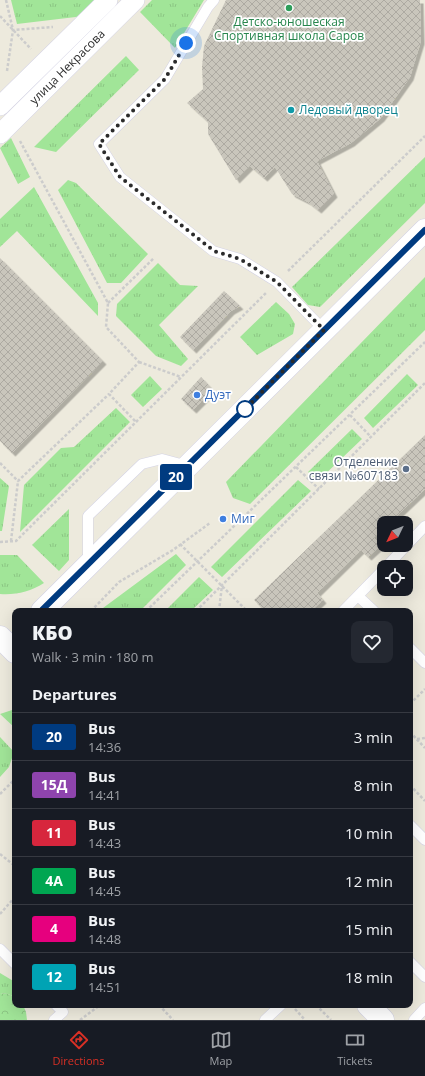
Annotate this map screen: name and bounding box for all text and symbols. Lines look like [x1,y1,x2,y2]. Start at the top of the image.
marker: Детско-юношеская Спортивная школа Саров [284,3,294,13]
place label: Детско-юношеская Спортивная школа Саров [214,13,364,44]
street label: улица Некрасова [26,25,109,108]
your location [176,33,196,53]
place label: Ледовый дворец [299,101,398,118]
marker: Ледовый дворец [286,105,296,115]
place label: Дуэт [205,386,231,403]
marker: Дуэт [192,390,202,400]
unlabelled marker [236,400,254,418]
place label: Отделение связи №607183 [309,453,398,484]
line badge: 20 [158,464,194,490]
marker: Отделение связи №607183 [401,464,411,474]
text: 20 [168,467,184,486]
place label: Миг [231,510,255,527]
marker: Миг [218,514,228,524]
north arrow [377,516,413,552]
map controls [377,516,413,596]
button: locate [377,560,413,596]
text: КБО [32,620,73,646]
button: heart [351,621,393,663]
text: Walk · 3 min · 180 m [32,648,154,666]
text: Departures [32,684,117,704]
text: Bus [88,718,115,738]
text: 20 [46,727,62,746]
text: 3 min [354,727,393,747]
text: 14:36 [88,738,121,756]
text: Bus [88,766,115,786]
text: 15Д [41,775,67,794]
text: 8 min [354,775,393,795]
text: 14:41 [88,786,121,804]
text: Bus [88,814,115,834]
text: 11 [46,823,62,842]
text: 10 min [345,823,393,843]
text: 14:43 [88,834,121,852]
text: Bus [88,862,115,882]
text: 4А [45,871,63,890]
text: 12 min [345,871,393,891]
text: 14:45 [88,882,121,900]
text: Bus [88,910,115,930]
text: 4 [50,919,58,938]
text: 15 min [345,919,393,939]
text: 14:48 [88,930,121,948]
text: Bus [88,958,115,978]
text: 12 [46,967,62,986]
text: 18 min [345,967,393,987]
text: 14:51 [88,978,121,996]
tab: Directions [53,1029,105,1068]
tab: Map [210,1029,232,1068]
tab: Tickets [337,1029,373,1068]

